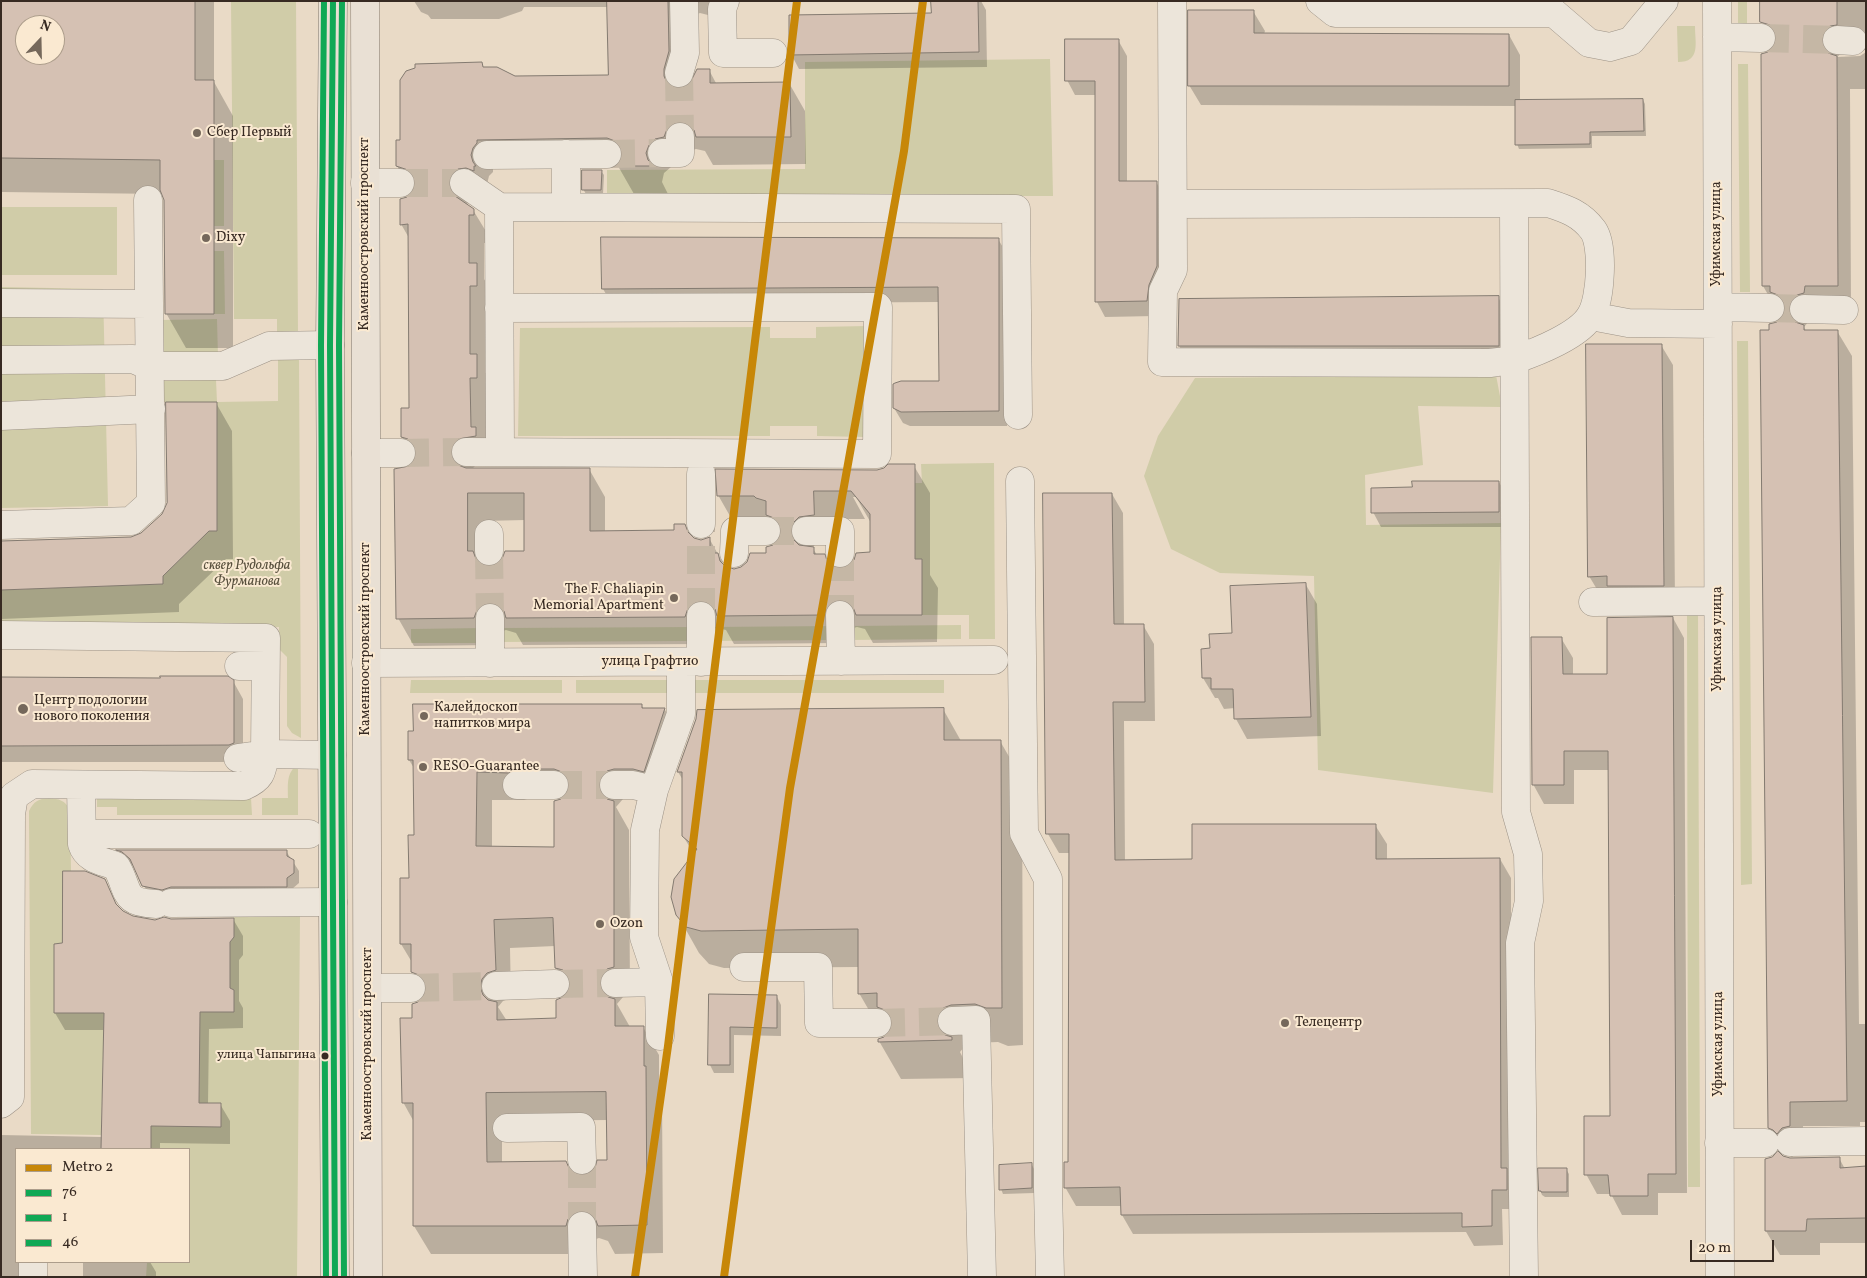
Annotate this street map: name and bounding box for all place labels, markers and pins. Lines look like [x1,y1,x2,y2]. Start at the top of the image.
place label: Сбер Первый [207,125,292,141]
marker: Сбер Первый [191,127,203,139]
place label: Dixy [216,230,245,246]
marker: Dixy [200,232,212,244]
place label: The F. Chaliapin Memorial Apartment [533,582,664,614]
marker: The F. Chaliapin Memorial Apartment [668,592,680,604]
place label: Центр подологии нового поколения [34,693,150,726]
place label: Калейдоскоп напитков мира [434,700,531,732]
marker: Центр подологии нового поколения [16,702,30,716]
marker: Калейдоскоп напитков мира [418,710,430,722]
place label: RESO-Guarantee [433,759,539,775]
marker: RESO-Guarantee [417,761,429,773]
place label: Ozon [610,916,643,932]
marker: Ozon [594,918,606,930]
place label: Телецентр [1295,1015,1362,1031]
marker: Телецентр [1279,1017,1291,1029]
place label: улица Чапыгина [217,1048,316,1064]
marker: улица Чапыгина [320,1051,330,1061]

